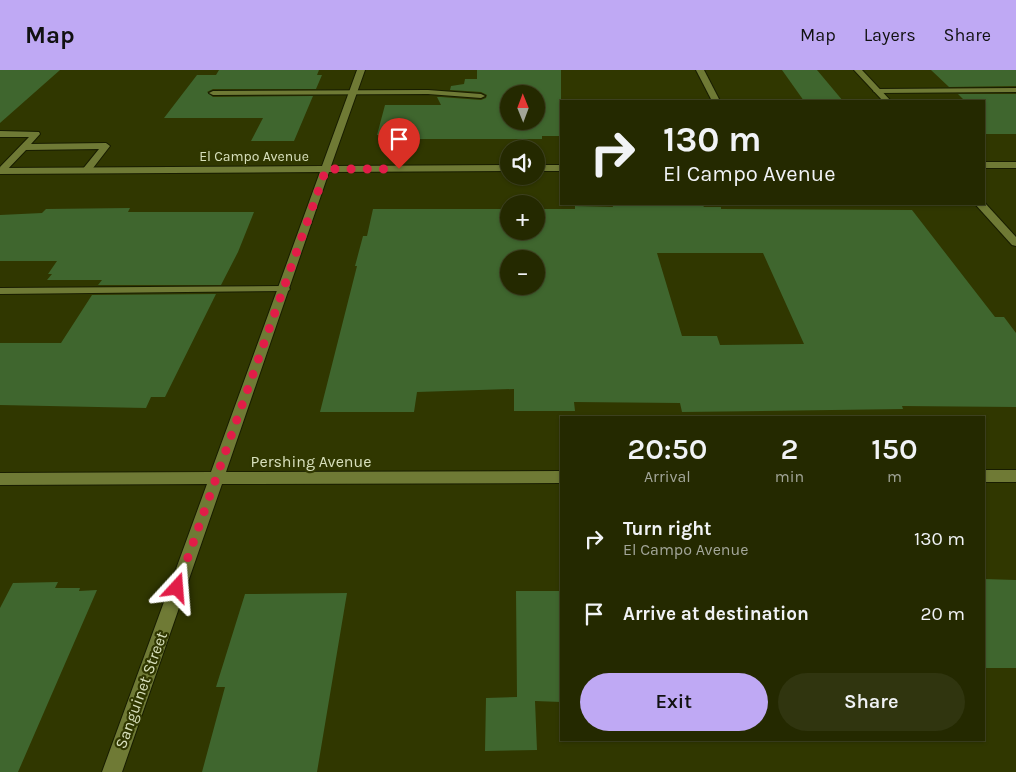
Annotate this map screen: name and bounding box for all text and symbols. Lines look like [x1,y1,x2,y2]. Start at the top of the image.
text: Map [25,21,75,49]
text: Map [800,24,836,46]
text: Layers [864,24,916,46]
text: Share [944,24,991,46]
north arrow [500,85,545,130]
map controls [500,85,545,295]
pin [378,118,420,169]
text: 130 m [663,119,761,160]
icon: right [580,120,645,185]
icon: arrive [385,125,413,153]
button: sound [500,140,545,185]
street label: El Campo Avenue [199,148,309,165]
text: El Campo Avenue [663,161,835,187]
button: + [500,195,545,240]
button: − [500,250,545,295]
text: 20:50 [627,431,708,467]
text: 2 [780,431,798,467]
text: 150 [871,431,918,467]
street label: Pershing Avenue [251,452,371,471]
text: Arrival [644,467,691,486]
text: min [775,467,804,486]
text: m [887,467,902,486]
text: Turn right [623,518,712,540]
icon: right [580,525,608,553]
text: 130 m [914,528,965,550]
text: El Campo Avenue [623,540,748,559]
position arrow [150,561,202,613]
icon: arrive [580,600,608,628]
text: Arrive at destination [623,603,809,625]
text: 20 m [920,603,965,625]
street label: Sanguinet Street [111,629,171,751]
button: Exit [580,673,768,731]
button: Share [778,673,965,731]

